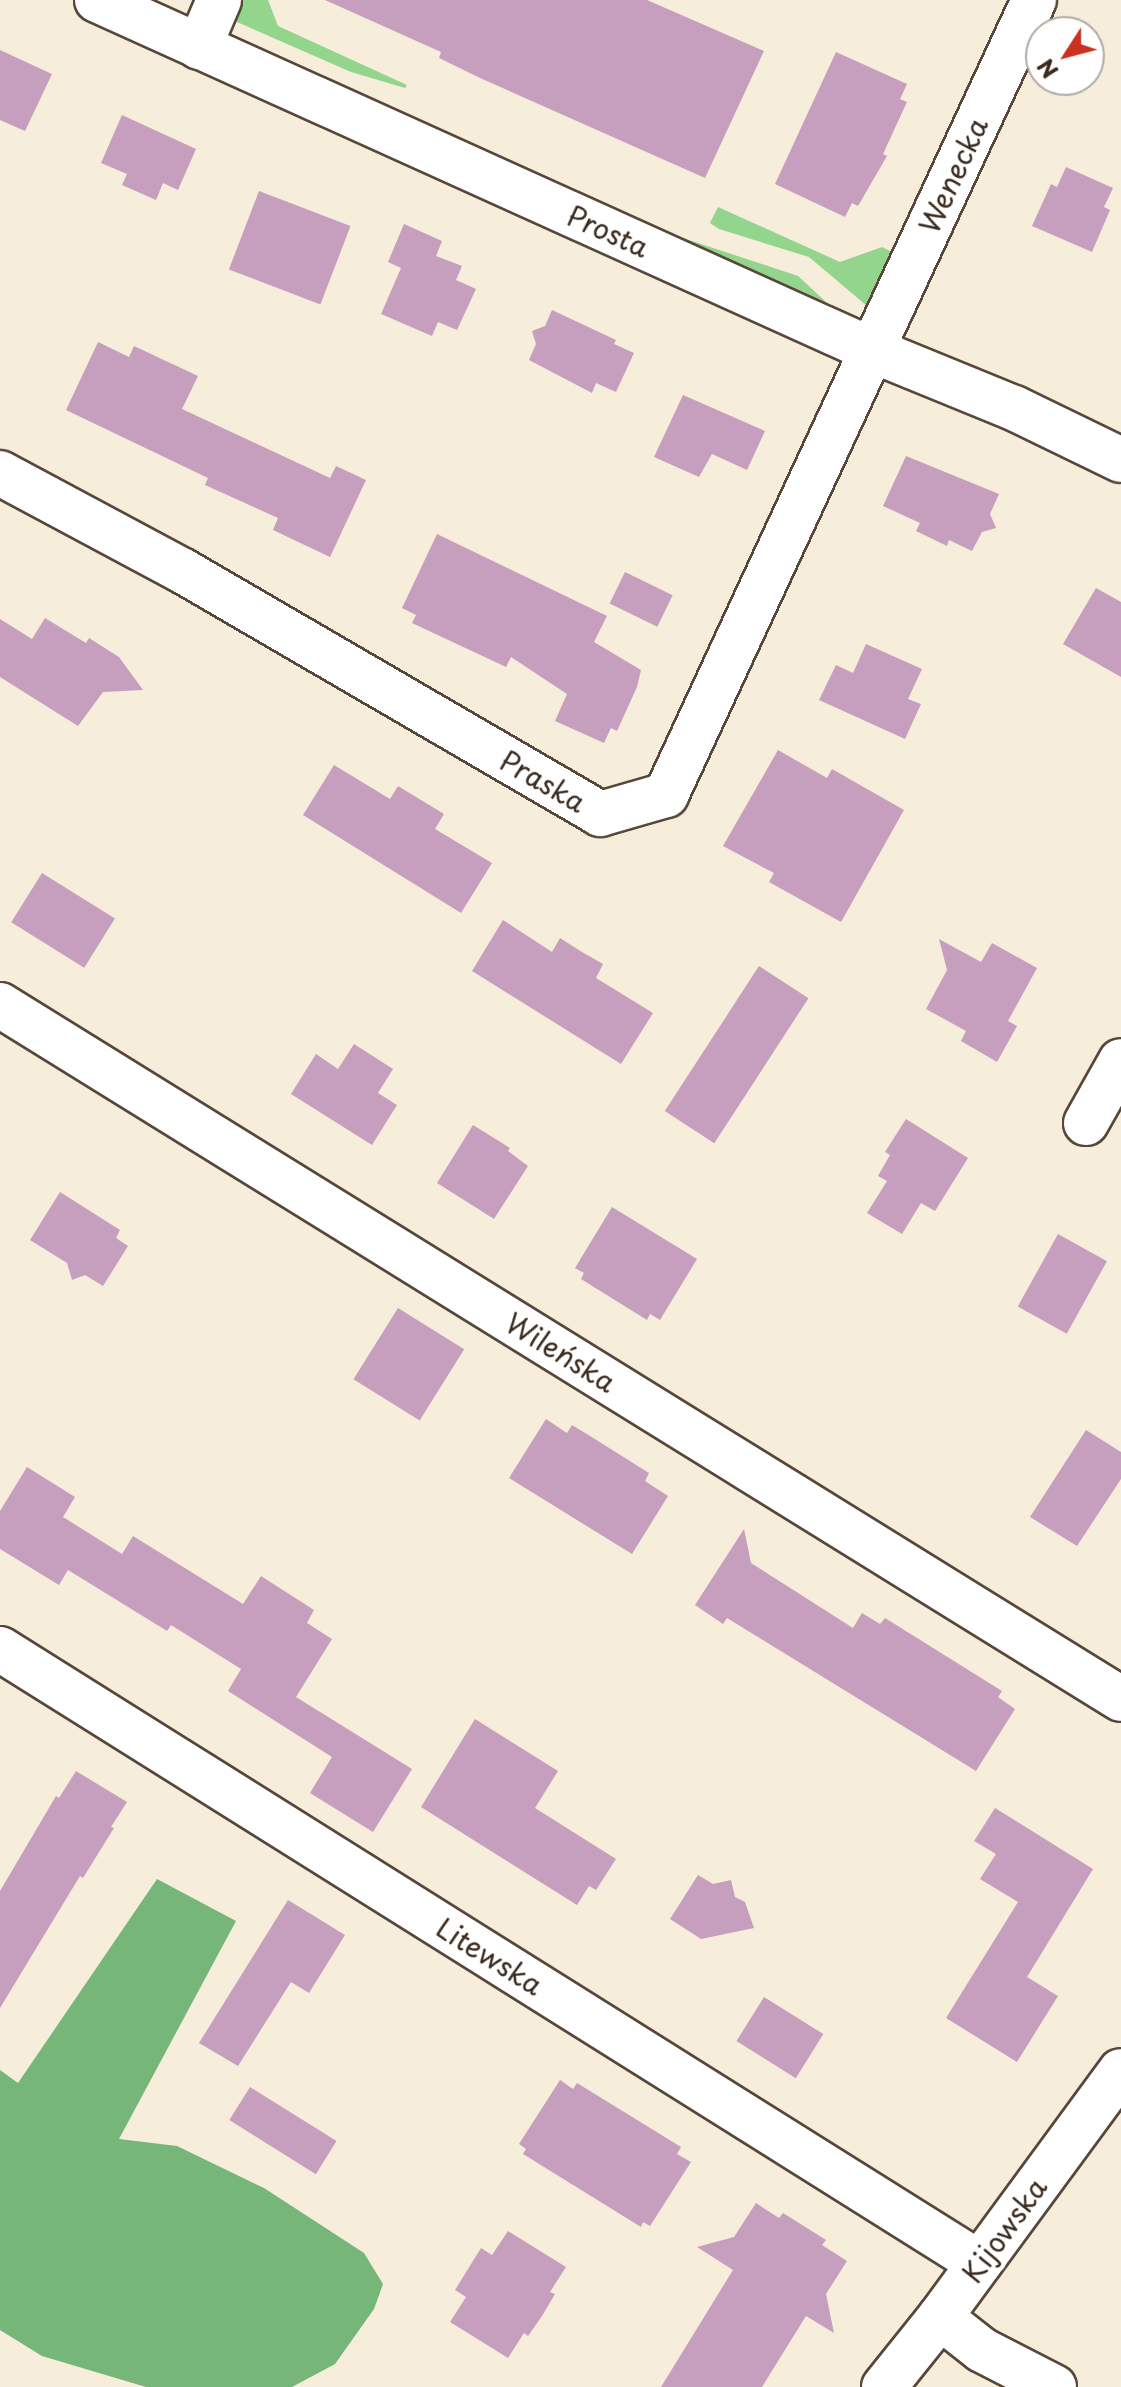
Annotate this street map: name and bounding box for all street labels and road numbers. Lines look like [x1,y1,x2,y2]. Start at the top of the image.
street label: Wenecka [912,112,994,238]
street label: Prosta [562,198,654,264]
street label: Praska [494,743,592,819]
street label: Wileńska [500,1305,622,1399]
street label: Litewska [431,1910,549,2002]
street label: Kijowska [955,2171,1053,2289]

